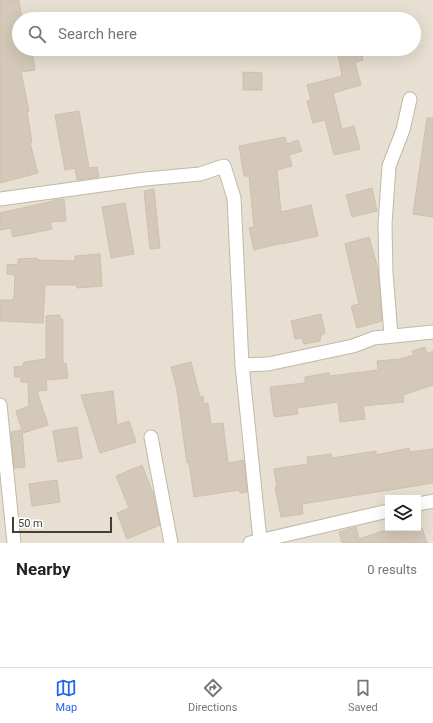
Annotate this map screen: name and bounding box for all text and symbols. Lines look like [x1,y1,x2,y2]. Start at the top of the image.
search box [12,12,421,56]
icon: search [26,23,48,45]
text: Search here [58,25,137,43]
map controls [385,495,421,531]
button: layers [385,495,421,531]
scale bar [12,515,112,534]
text: 50 m [18,517,43,530]
text: Nearby [16,559,71,579]
text: 0 results [367,562,417,577]
tab: Map [55,677,77,714]
tab: Directions [188,677,237,714]
tab: Saved [348,677,378,714]

